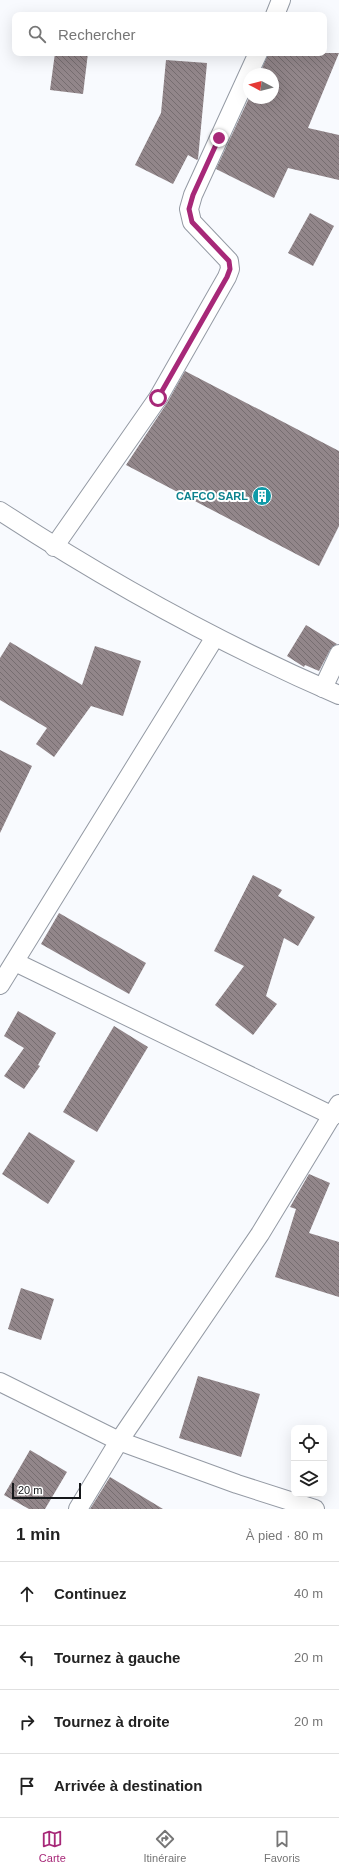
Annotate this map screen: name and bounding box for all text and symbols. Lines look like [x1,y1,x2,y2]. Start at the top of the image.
search box [12,12,327,56]
icon: search [26,23,48,45]
text: Rechercher [58,26,136,43]
north arrow [243,68,279,104]
route end [210,129,228,147]
route start [149,389,167,407]
building icon: CAFCO SARL [251,485,273,507]
place label: CAFCO SARL [176,490,248,502]
map controls [291,1425,327,1497]
button: locate [291,1425,327,1461]
button: layers [291,1461,327,1497]
scale bar [12,1481,81,1500]
text: 20 m [18,1484,42,1496]
text: 1 min [16,1525,60,1544]
text: À pied · 80 m [246,1528,323,1543]
icon: ahead [16,1583,38,1605]
text: Continuez [54,1585,127,1602]
text: 40 m [294,1586,323,1601]
icon: left [16,1647,38,1669]
text: Tournez à gauche [54,1649,180,1666]
text: 20 m [294,1650,323,1665]
icon: right [16,1711,38,1733]
text: Tournez à droite [54,1713,170,1730]
text: 20 m [294,1714,323,1729]
icon: arrive [16,1775,38,1797]
text: Arrivée à destination [54,1777,202,1794]
tab: Carte [39,1828,66,1864]
tab: Itinéraire [144,1828,186,1864]
tab: Favoris [264,1828,300,1864]

